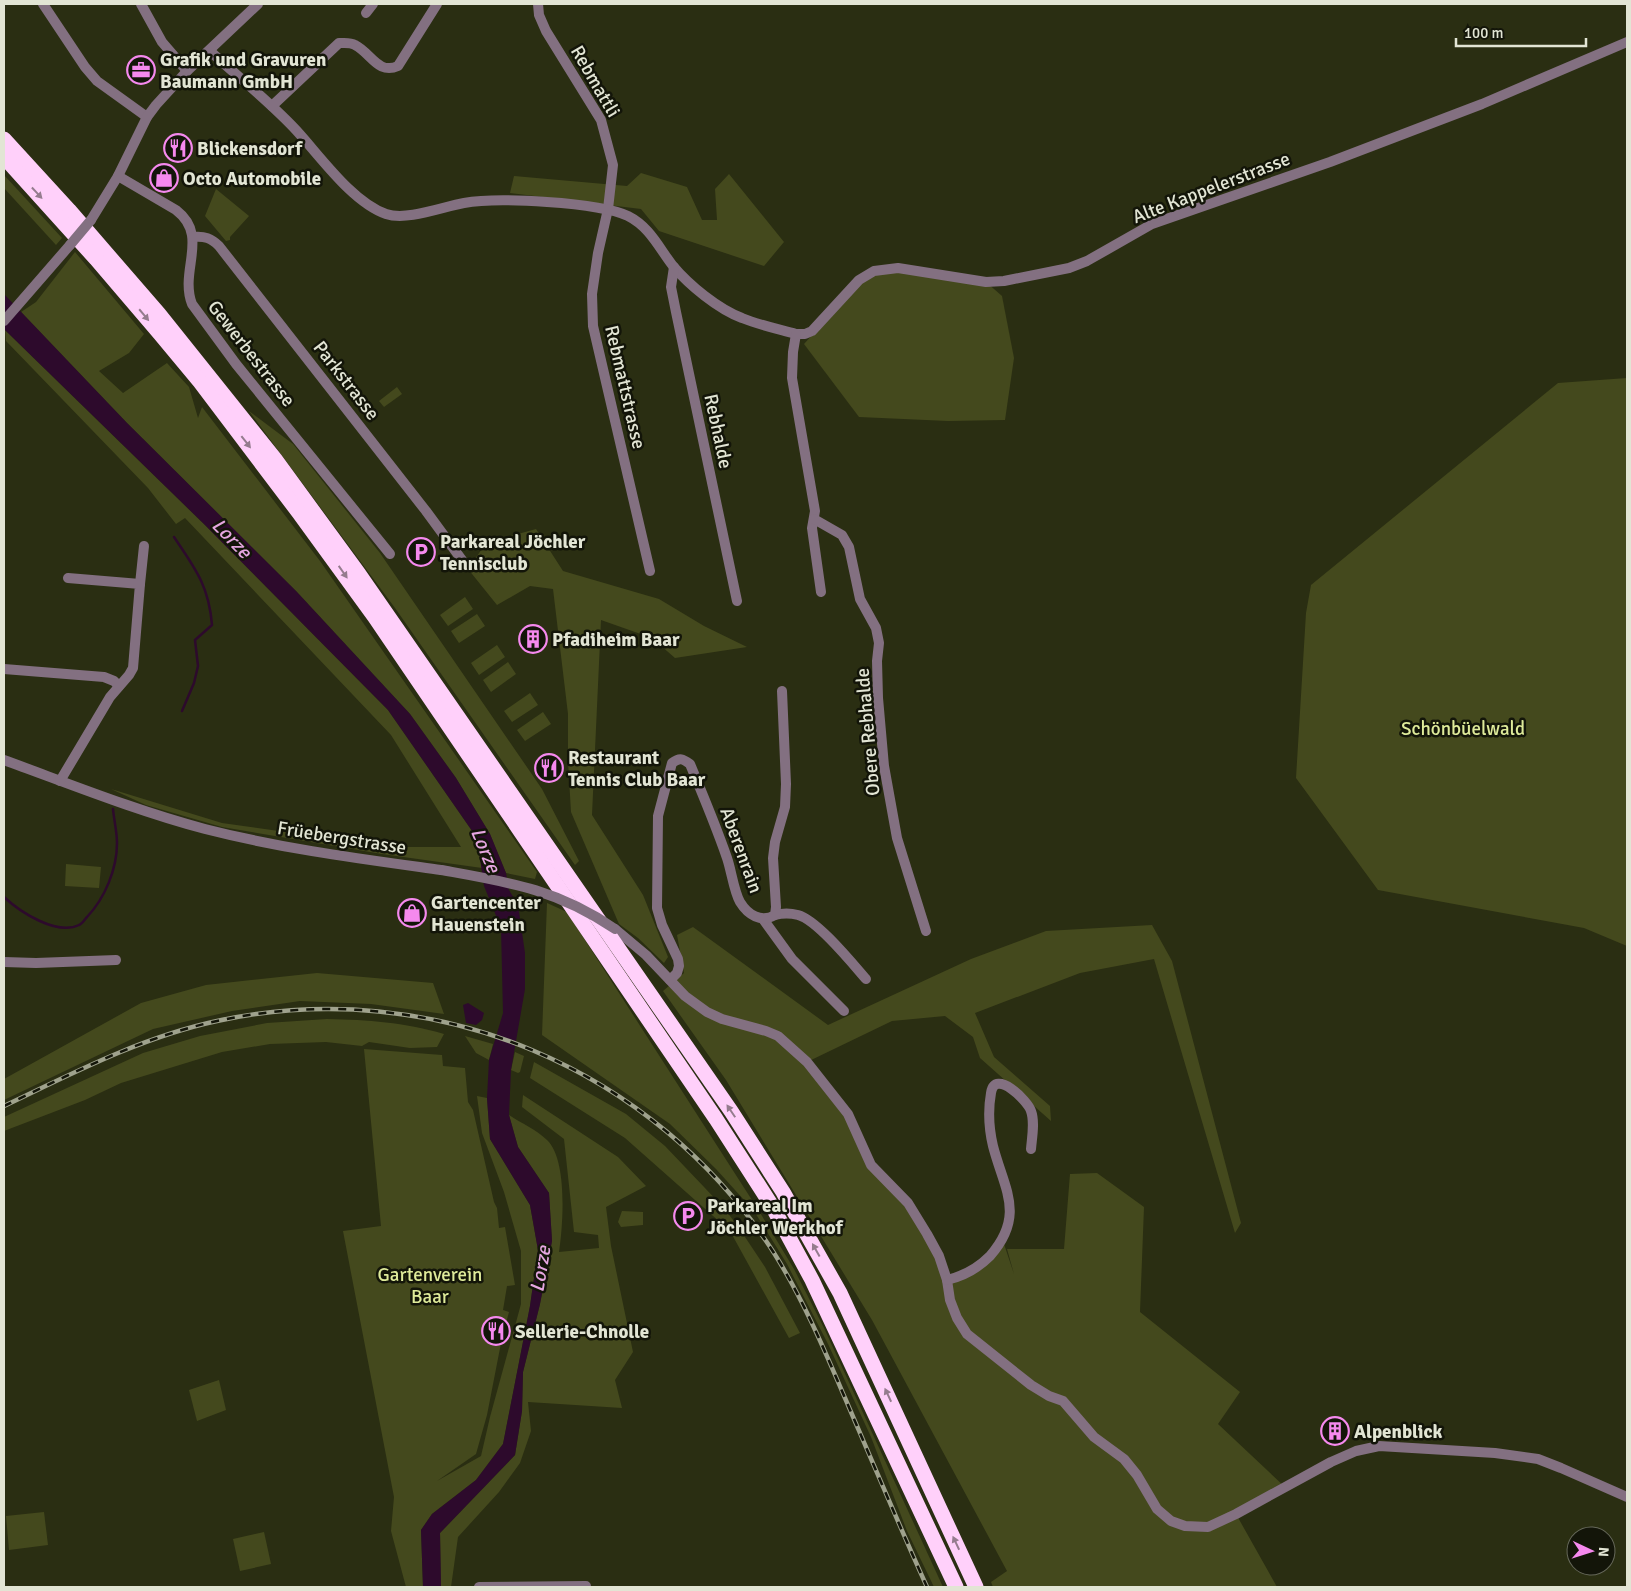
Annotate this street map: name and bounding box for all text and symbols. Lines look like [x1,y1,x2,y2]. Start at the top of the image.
scale bar [1456,15,1586,47]
text: 100 m [1464,24,1504,42]
street label: Rebmattli [565,41,625,122]
place label: Grafik und Gravuren Baumann GmbH [160,48,326,94]
office icon: Grafik und Gravuren Baumann GmbH [126,55,156,85]
restaurant icon: Blickensdorf [163,133,193,163]
place label: Blickensdorf [197,137,303,161]
street label: Alte Kappelerstrasse [1129,147,1294,229]
shop icon: Octo Automobile [149,163,179,193]
place label: Octo Automobile [183,167,321,191]
one-way arrow [31,187,43,199]
street label: Gewerbestrasse [202,296,300,412]
one-way arrow [138,309,150,321]
street label: Rebmattstrasse [599,323,651,451]
street label: Parkstrasse [308,336,385,425]
street label: Rebhalde [698,392,738,471]
one-way arrow [240,435,251,448]
water label: Lorze [206,513,257,564]
place label: Parkareal Jöchler Tennisclub [440,530,586,576]
parking icon: Parkareal Jöchler Tennisclub [406,537,436,567]
one-way arrow [338,566,348,579]
building icon: Pfadiheim Baar [518,624,548,654]
place label: Pfadiheim Baar [552,628,680,652]
street label: Obere Rebhalde [850,667,886,797]
park label: Schönbüelwald [1401,717,1525,741]
place label: Restaurant Tennis Club Baar [568,746,706,792]
restaurant icon: Restaurant Tennis Club Baar [534,753,564,783]
street label: Aberenrain [714,804,768,897]
street label: Früebergstrasse [276,816,408,860]
water label: Lorze [465,824,507,877]
place label: Gartencenter Hauenstein [431,891,541,937]
shop icon: Gartencenter Hauenstein [397,898,427,928]
one-way arrow [726,1105,736,1118]
place label: Parkareal Im Jöchler Werkhof [707,1194,844,1240]
parking icon: Parkareal Im Jöchler Werkhof [673,1201,703,1231]
water label: Lorze [525,1243,557,1294]
one-way arrow [812,1243,821,1256]
park label: Gartenverein Baar [378,1263,482,1309]
restaurant icon: Sellerie-Chnolle [481,1316,511,1346]
place label: Sellerie-Chnolle [515,1320,649,1344]
one-way arrow [884,1388,892,1402]
building icon: Alpenblick [1320,1416,1350,1446]
place label: Alpenblick [1354,1420,1442,1444]
north arrow [1566,1526,1616,1576]
one-way arrow [952,1536,960,1550]
text: N [1595,1546,1612,1557]

